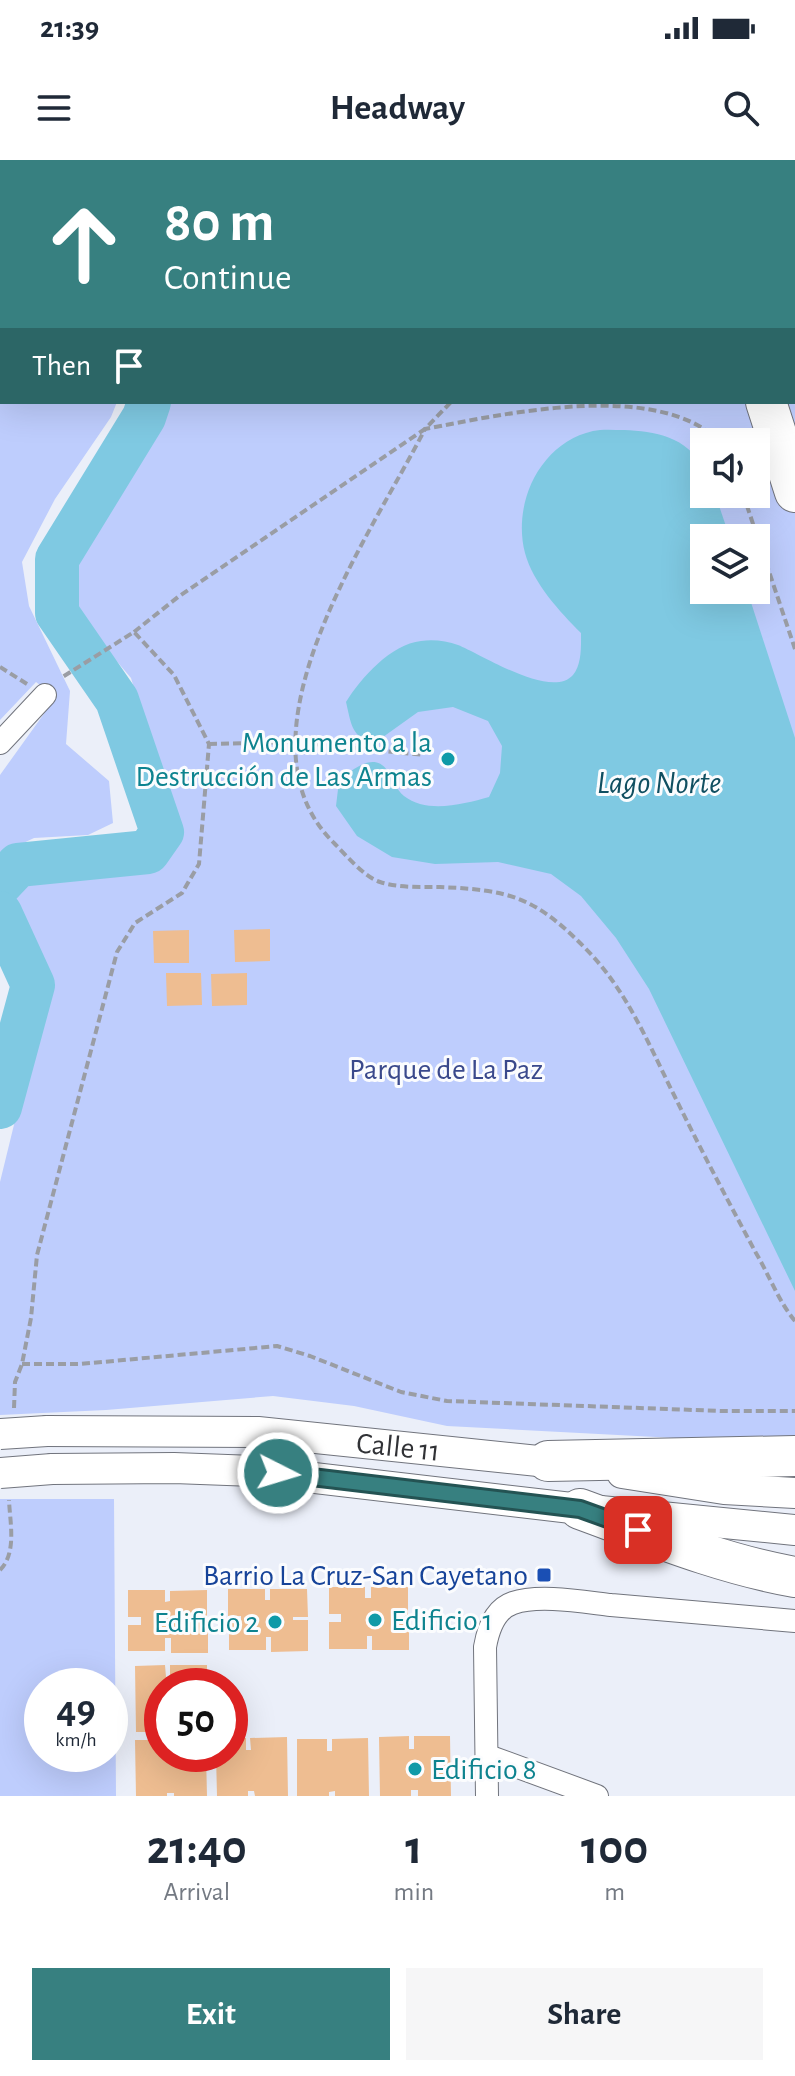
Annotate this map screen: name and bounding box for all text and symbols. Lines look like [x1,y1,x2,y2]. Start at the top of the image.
text: 21:39 [40,13,99,43]
icon: menu [32,86,76,130]
icon: search [719,86,763,130]
text: Headway [330,90,465,126]
icon: ahead [32,192,136,296]
text: 80 m [164,195,274,251]
text: Continue [164,260,292,296]
icon: arrive [107,344,151,388]
text: Then [32,351,91,381]
map controls [690,428,770,604]
button: sound [690,428,770,508]
button: layers [690,524,770,604]
place label: Monumento a la Destrucción de Las Armas [136,728,432,792]
marker: Monumento a la Destrucción de Las Armas [439,750,457,768]
water label: Lago Norte [597,767,721,799]
park label: Parque de La Paz [349,1055,543,1085]
street label: Calle 11 [355,1428,441,1467]
position arrow [236,1431,320,1515]
pin [604,1496,672,1564]
icon: arrive [616,1508,660,1552]
place label: Barrio La Cruz-San Cayetano [203,1561,528,1591]
marker: Barrio La Cruz-San Cayetano [535,1566,553,1584]
place label: Edificio 1 [391,1606,493,1636]
place label: Edificio 2 [154,1608,259,1638]
marker: Edificio 1 [366,1611,384,1629]
marker: Edificio 2 [266,1613,284,1631]
speed limit sign: 50 [144,1668,248,1772]
text: 49 [56,1690,96,1730]
text: km/h [55,1730,97,1750]
place label: Edificio 8 [431,1755,537,1785]
marker: Edificio 8 [406,1760,424,1778]
text: 21:40 [147,1825,247,1873]
text: 1 [405,1825,423,1873]
text: 100 [581,1825,648,1873]
text: Arrival [163,1879,230,1905]
text: min [394,1879,434,1905]
text: m [604,1879,625,1905]
button: Exit [32,1968,390,2060]
button: Share [406,1968,763,2060]

